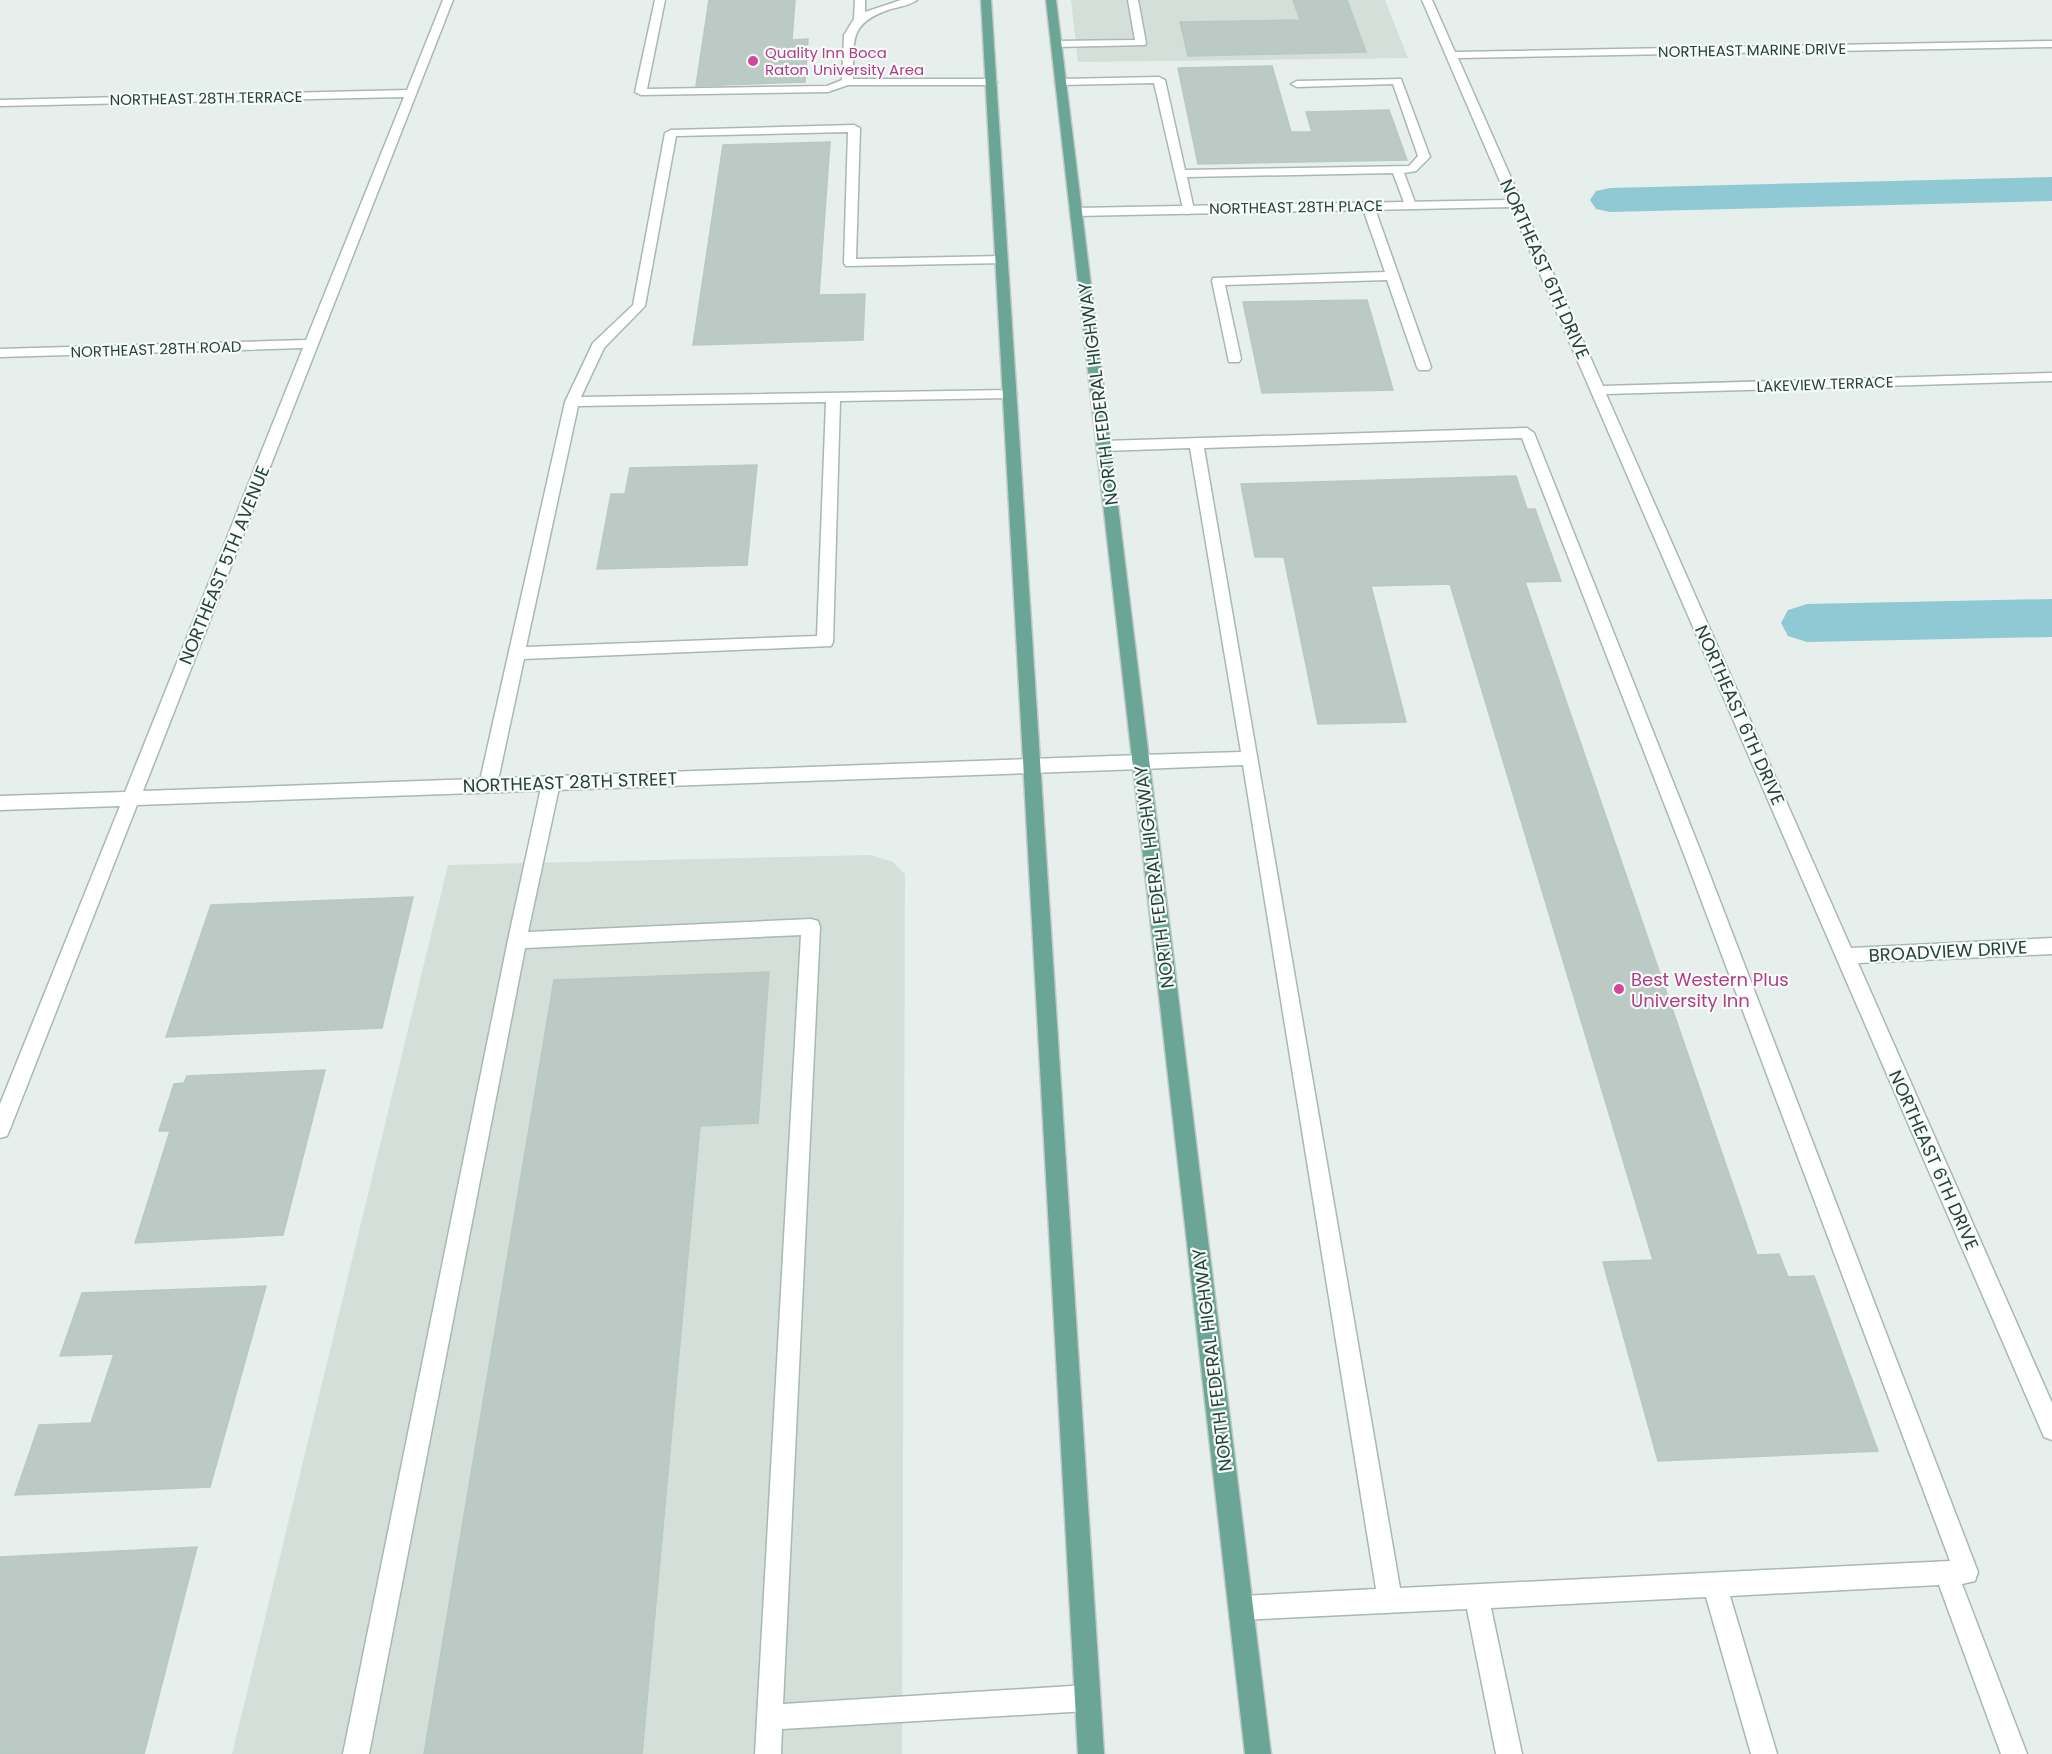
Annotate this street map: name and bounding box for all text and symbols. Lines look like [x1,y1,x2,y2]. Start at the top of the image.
street label: NORTHEAST MARINE DRIVE [1658,38,1846,62]
place label: Quality Inn Boca Raton University Area [765,42,924,80]
marker: Quality Inn Boca Raton University Area [746,54,760,68]
street label: NORTHEAST 28TH TERRACE [109,86,303,110]
street label: NORTHEAST 6TH DRIVE [1494,175,1596,363]
street label: NORTHEAST 28TH PLACE [1209,195,1383,219]
street label: NORTH FEDERAL HIGHWAY [1072,281,1124,507]
street label: NORTHEAST 28TH ROAD [70,336,242,362]
street label: LAKEVIEW TERRACE [1756,371,1894,397]
street label: NORTHEAST 5TH AVENUE [173,462,275,668]
street label: NORTHEAST 6TH DRIVE [1689,621,1791,809]
street label: NORTH FEDERAL HIGHWAY [1128,764,1180,990]
street label: NORTHEAST 28TH STREET [462,766,678,798]
street label: BROADVIEW DRIVE [1868,934,2028,968]
place label: Best Western Plus University Inn [1631,967,1789,1013]
marker: Best Western Plus University Inn [1612,982,1626,996]
street label: NORTHEAST 6TH DRIVE [1883,1066,1985,1254]
street label: NORTH FEDERAL HIGHWAY [1186,1247,1238,1473]

